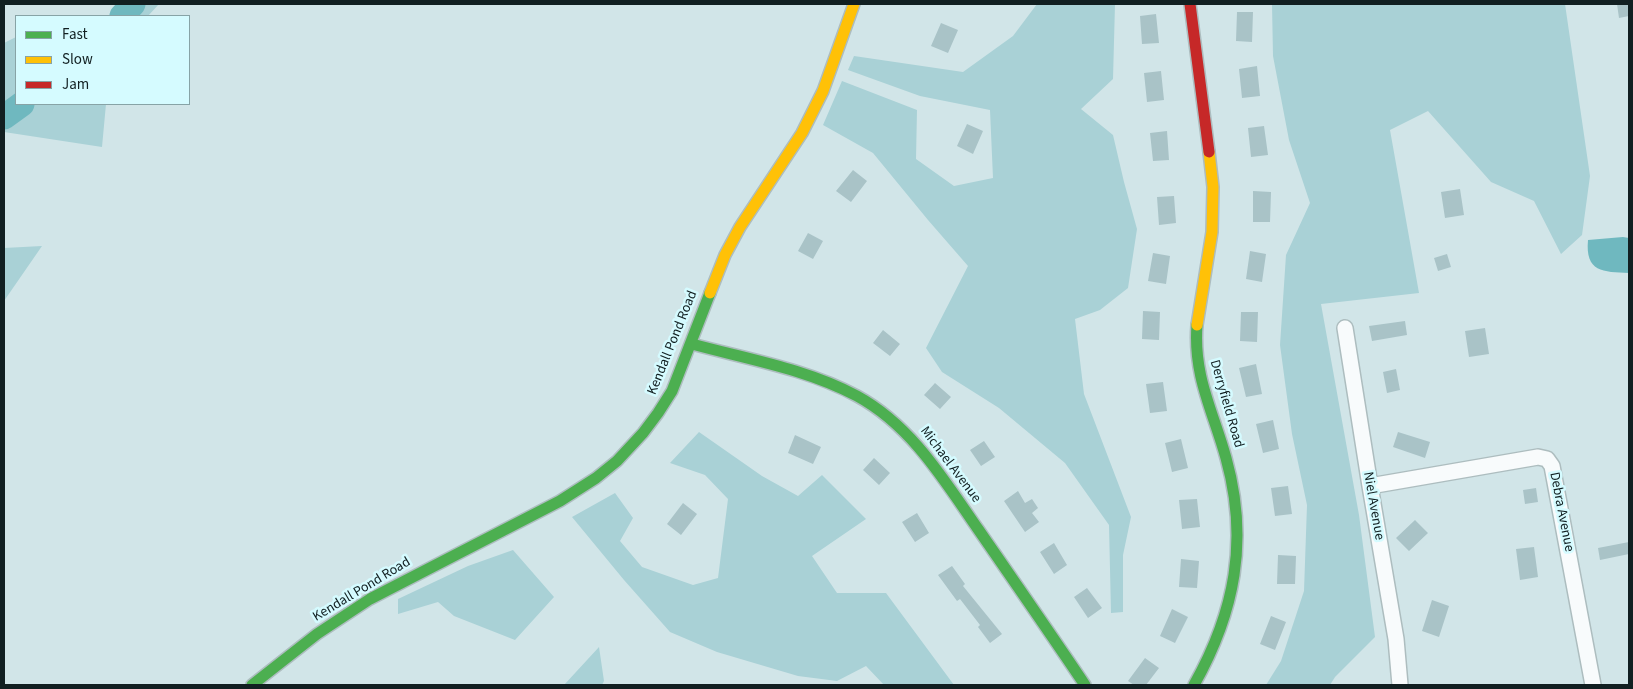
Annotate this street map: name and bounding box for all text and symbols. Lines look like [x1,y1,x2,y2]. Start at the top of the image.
legend [15,15,190,105]
text: Fast [62,24,88,45]
text: Slow [62,49,93,70]
text: Jam [62,74,89,95]
street label: Kendall Pond Road [644,288,702,398]
street label: Derryfield Road [1205,358,1247,450]
street label: Michael Avenue [916,424,984,506]
street label: Niel Avenue [1359,471,1387,541]
street label: Debra Avenue [1545,471,1577,553]
street label: Kendall Pond Road [310,554,414,626]

